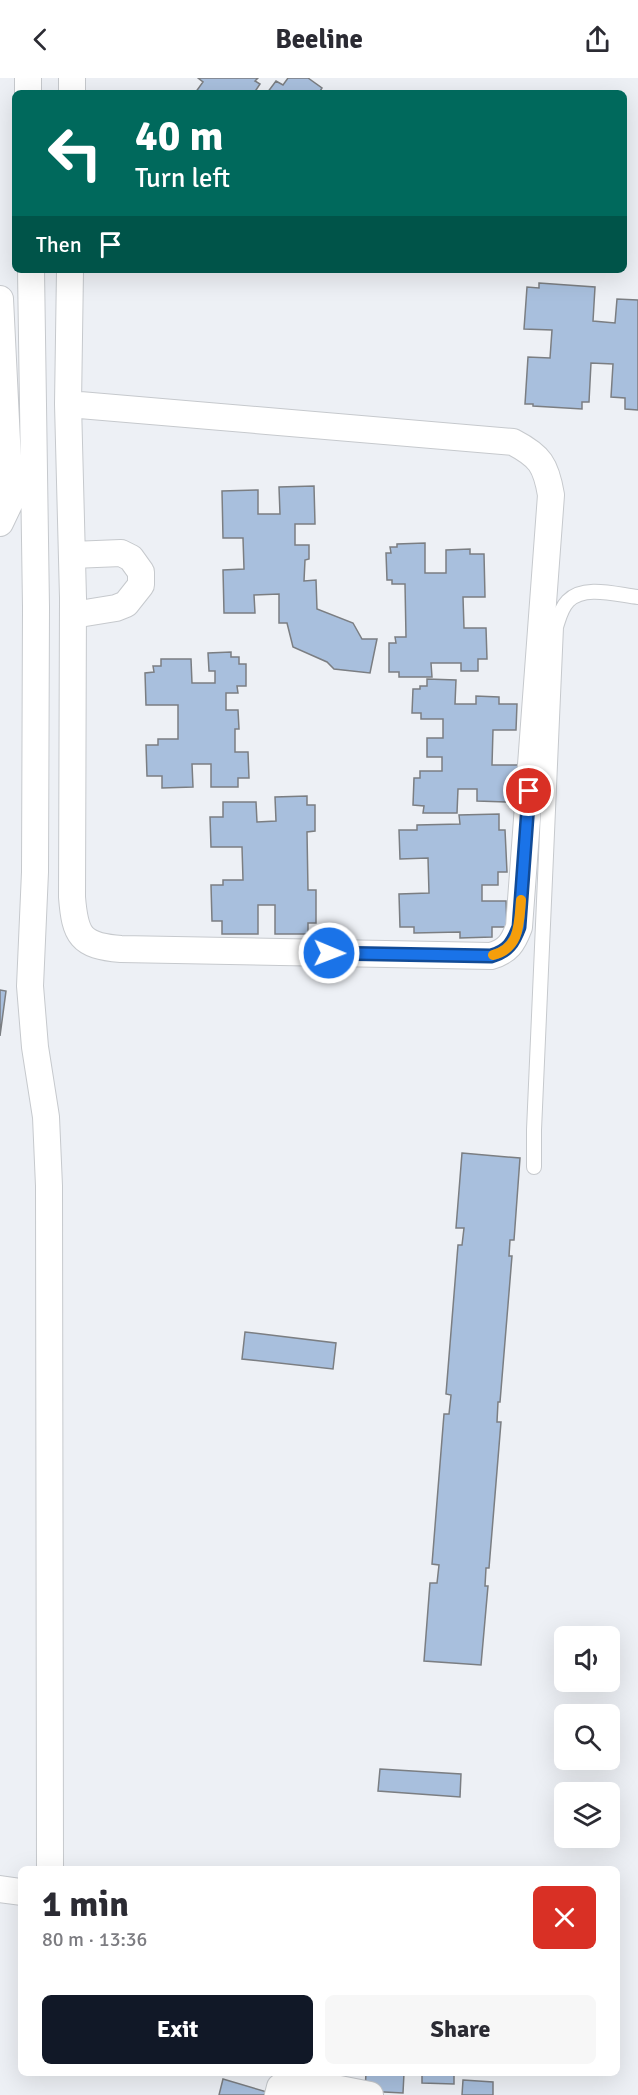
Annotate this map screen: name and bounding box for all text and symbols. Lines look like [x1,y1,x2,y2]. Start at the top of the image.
icon: back [24,23,57,56]
text: Beeline [275,23,363,56]
icon: share [581,23,614,56]
text: 40 m [135,111,224,162]
icon: left [36,114,114,192]
text: Turn left [135,162,230,195]
icon: arrive [94,228,127,261]
text: Then [36,231,82,258]
pin [503,765,554,816]
icon: arrive [512,774,545,807]
position arrow [297,921,361,985]
map controls [554,1626,620,1848]
button: sound [554,1626,620,1692]
button: search [554,1704,620,1770]
button: layers [554,1782,620,1848]
text: 1 min [42,1882,129,1927]
button: close [533,1886,596,1949]
text: 80 m · 13:36 [42,1927,147,1952]
button: Exit [42,1995,313,2064]
button: Share [325,1995,596,2064]

